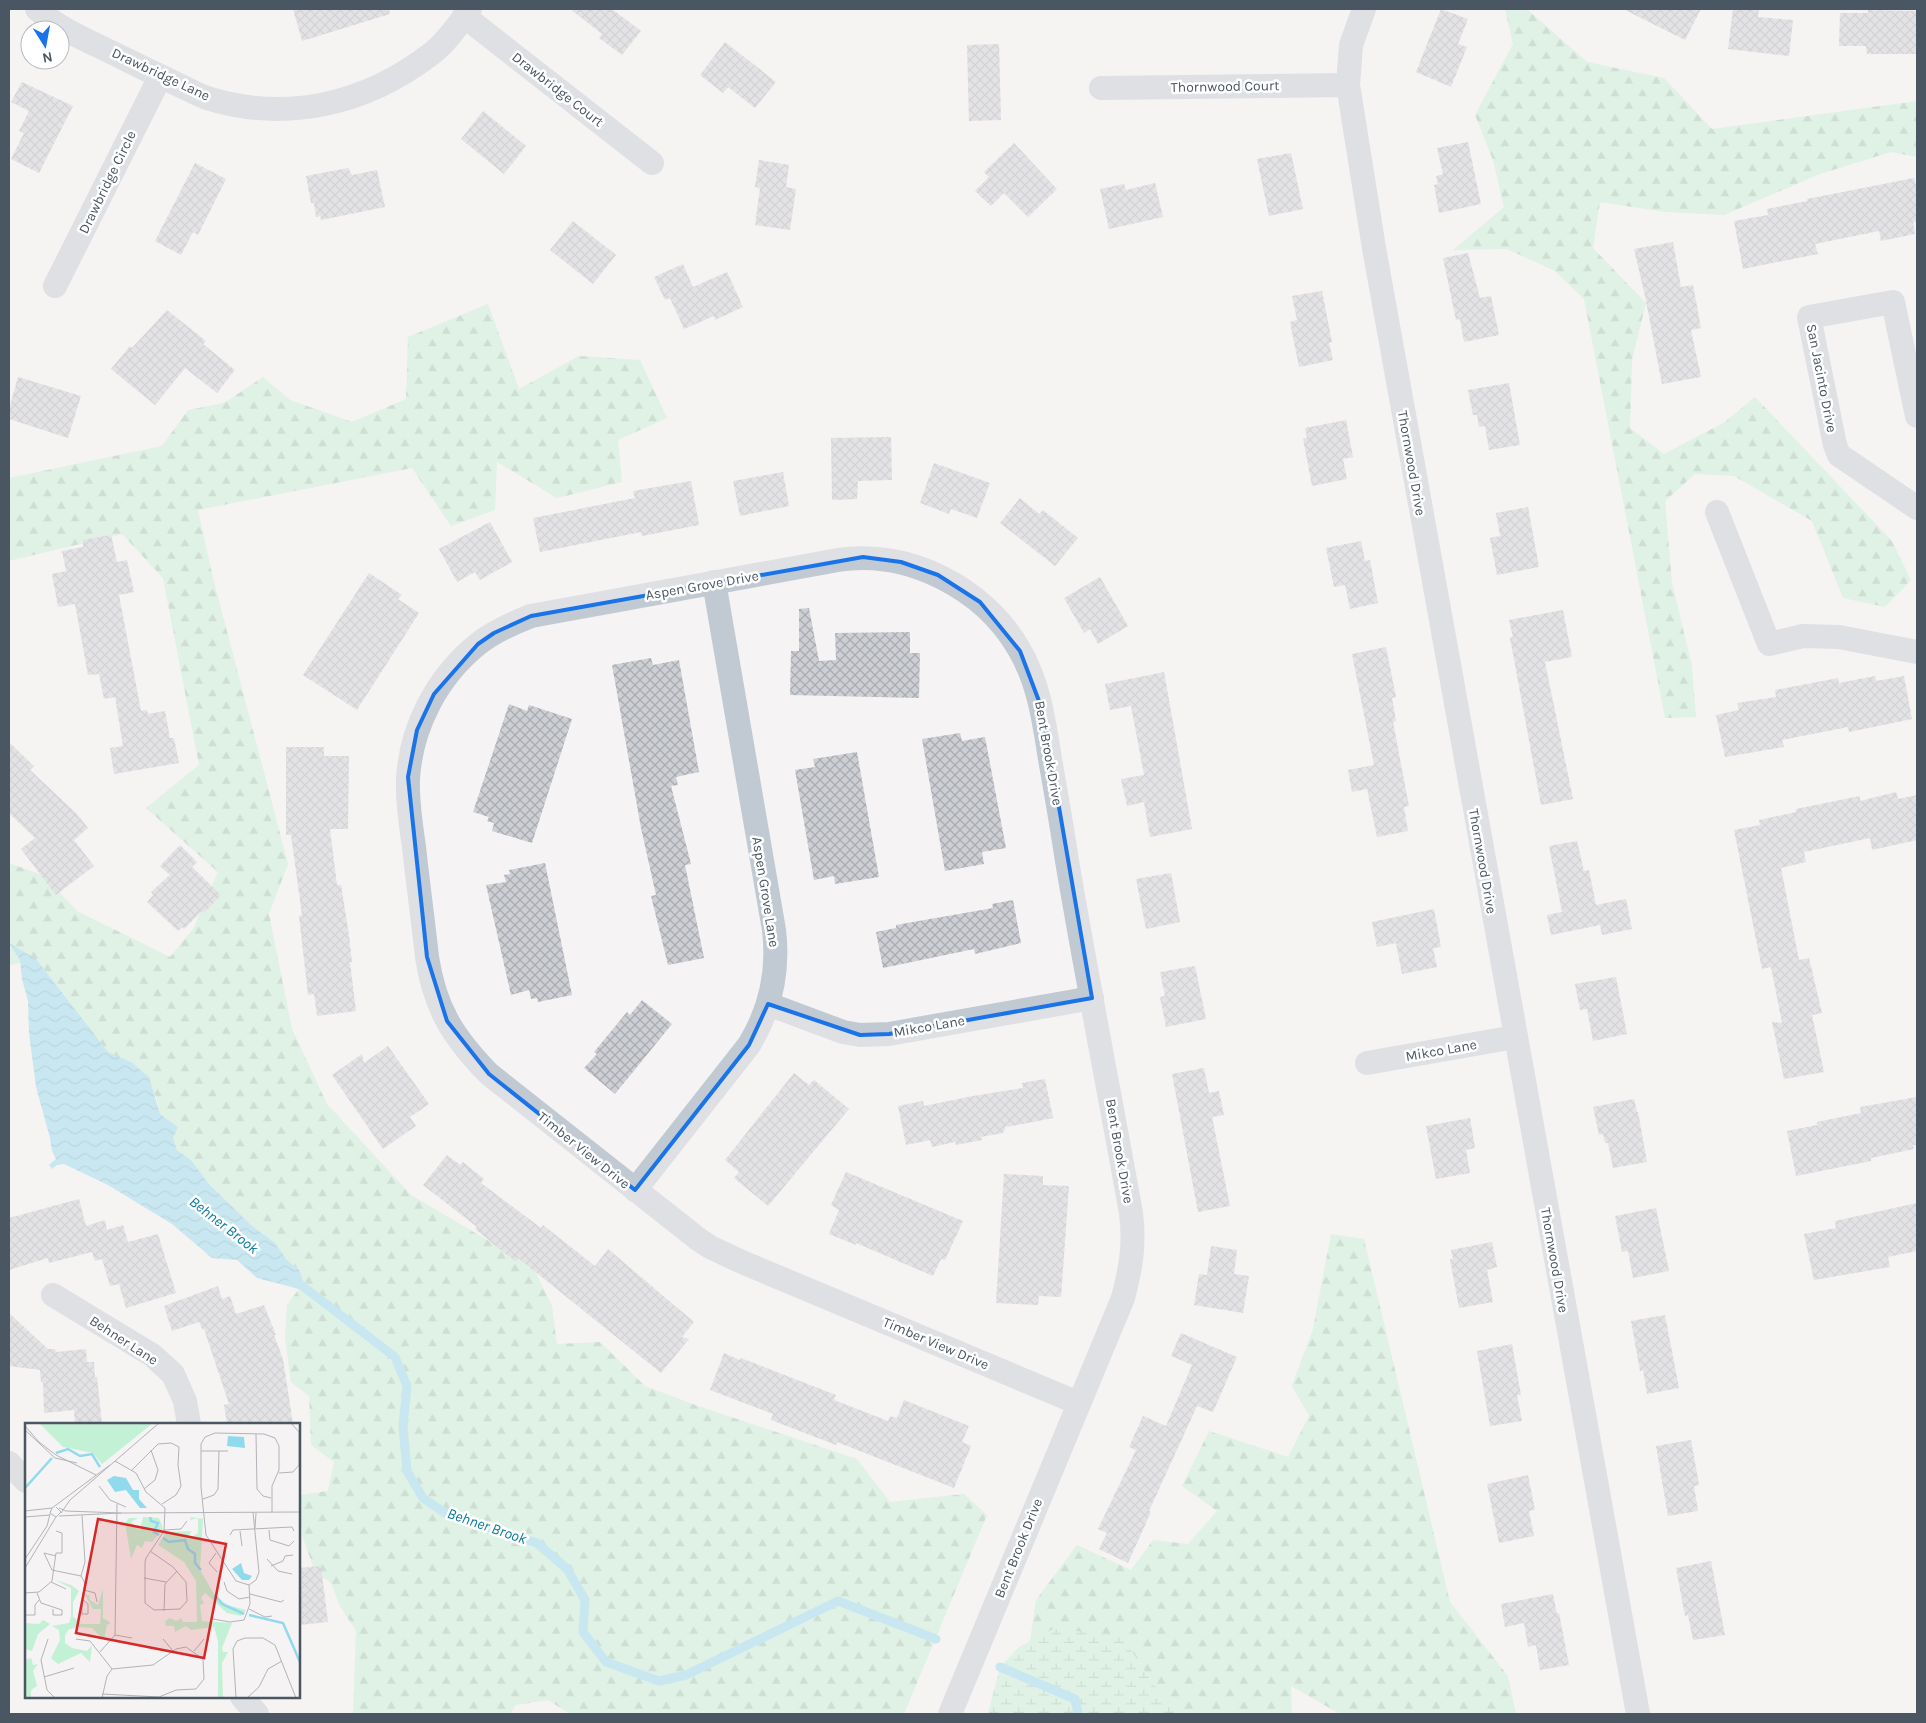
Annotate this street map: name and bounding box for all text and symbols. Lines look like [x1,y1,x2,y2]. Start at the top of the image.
north arrow [20,20,70,70]
street label: Drawbridge Lane [109,44,213,105]
text: N [41,48,54,67]
street label: Drawbridge Court [509,48,607,130]
street label: Thornwood Court [1171,77,1280,96]
street label: Drawbridge Circle [75,128,140,237]
street label: San Jacinto Drive [1803,322,1840,434]
street label: Thornwood Drive [1394,409,1429,517]
street label: Aspen Grove Drive [644,567,760,604]
street label: Bent Brook Drive [1031,699,1066,807]
street label: Thornwood Drive [1465,807,1500,915]
street label: Aspen Grove Lane [748,836,783,949]
street label: Mikco Lane [892,1012,966,1041]
street label: Mikco Lane [1404,1036,1478,1065]
street label: Bent Brook Drive [1102,1097,1137,1205]
street label: Timber View Drive [534,1108,633,1193]
water label: Behner Brook [186,1192,262,1258]
street label: Thornwood Drive [1537,1206,1572,1314]
street label: Behner Lane [86,1312,161,1369]
street label: Timber View Drive [880,1313,991,1373]
inset map [25,1423,300,1698]
street label: Bent Brook Drive [991,1496,1046,1600]
water label: Behner Brook [445,1504,529,1548]

